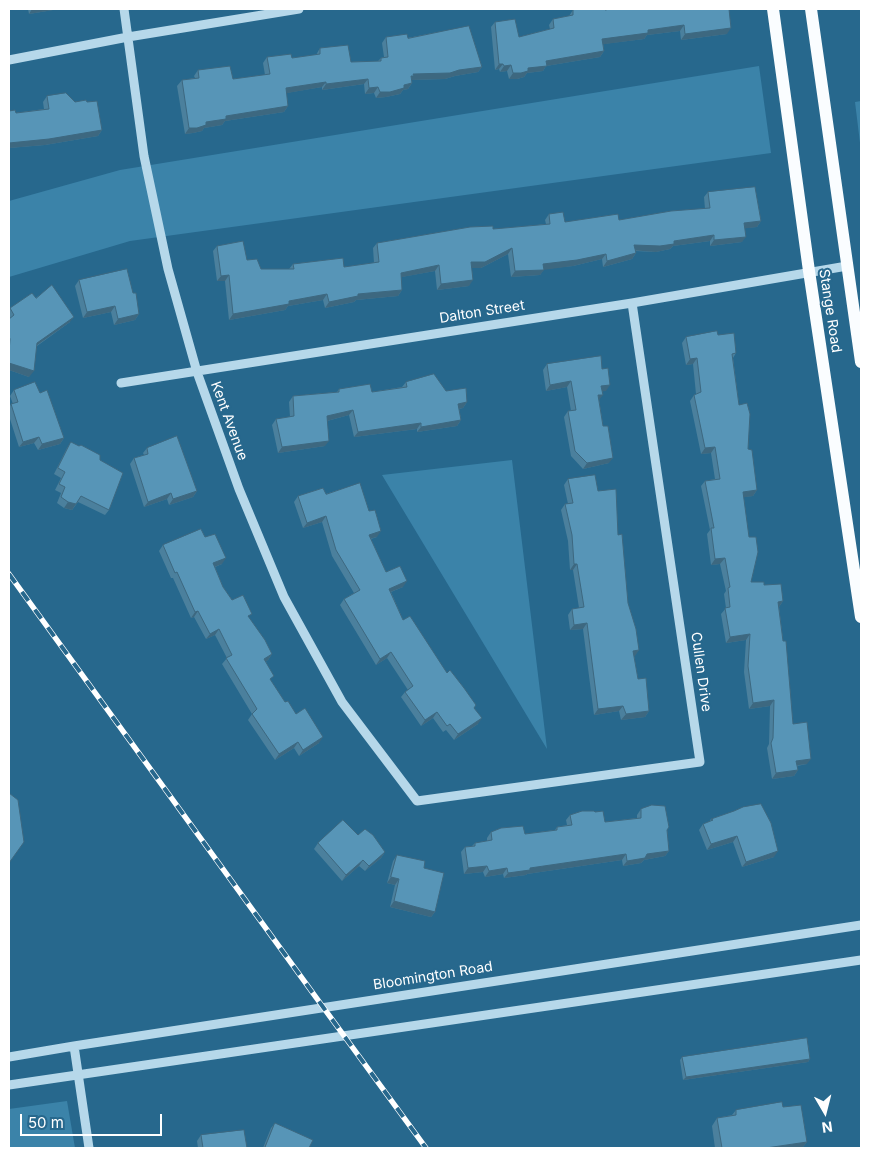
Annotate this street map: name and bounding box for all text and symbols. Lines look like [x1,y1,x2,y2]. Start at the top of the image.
street label: Stange Road [815,268,845,354]
street label: Dalton Street [438,297,526,327]
street label: Kent Avenue [207,379,251,463]
street label: Cullen Drive [687,631,715,713]
street label: Bloomington Road [372,958,494,994]
north arrow [800,1087,850,1137]
scale bar [22,1104,165,1136]
text: 50 m [28,1113,64,1132]
text: N [821,1118,834,1137]

